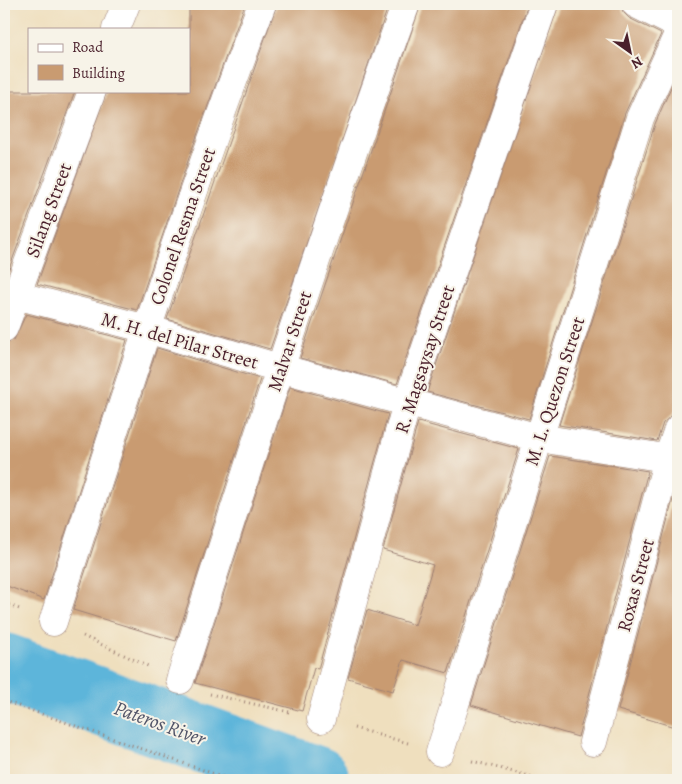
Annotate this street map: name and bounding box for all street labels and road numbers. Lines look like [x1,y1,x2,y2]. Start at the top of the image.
street label: Colonel Resma Street [144,144,222,308]
street label: Silang Street [20,159,78,261]
street label: R. Magsaysay Street [389,282,461,437]
street label: Malvar Street [261,288,318,395]
street label: M. H. del Pilar Street [98,306,261,376]
street label: M. L. Quezon Street [519,313,591,469]
street label: Roxas Street [611,536,661,635]

